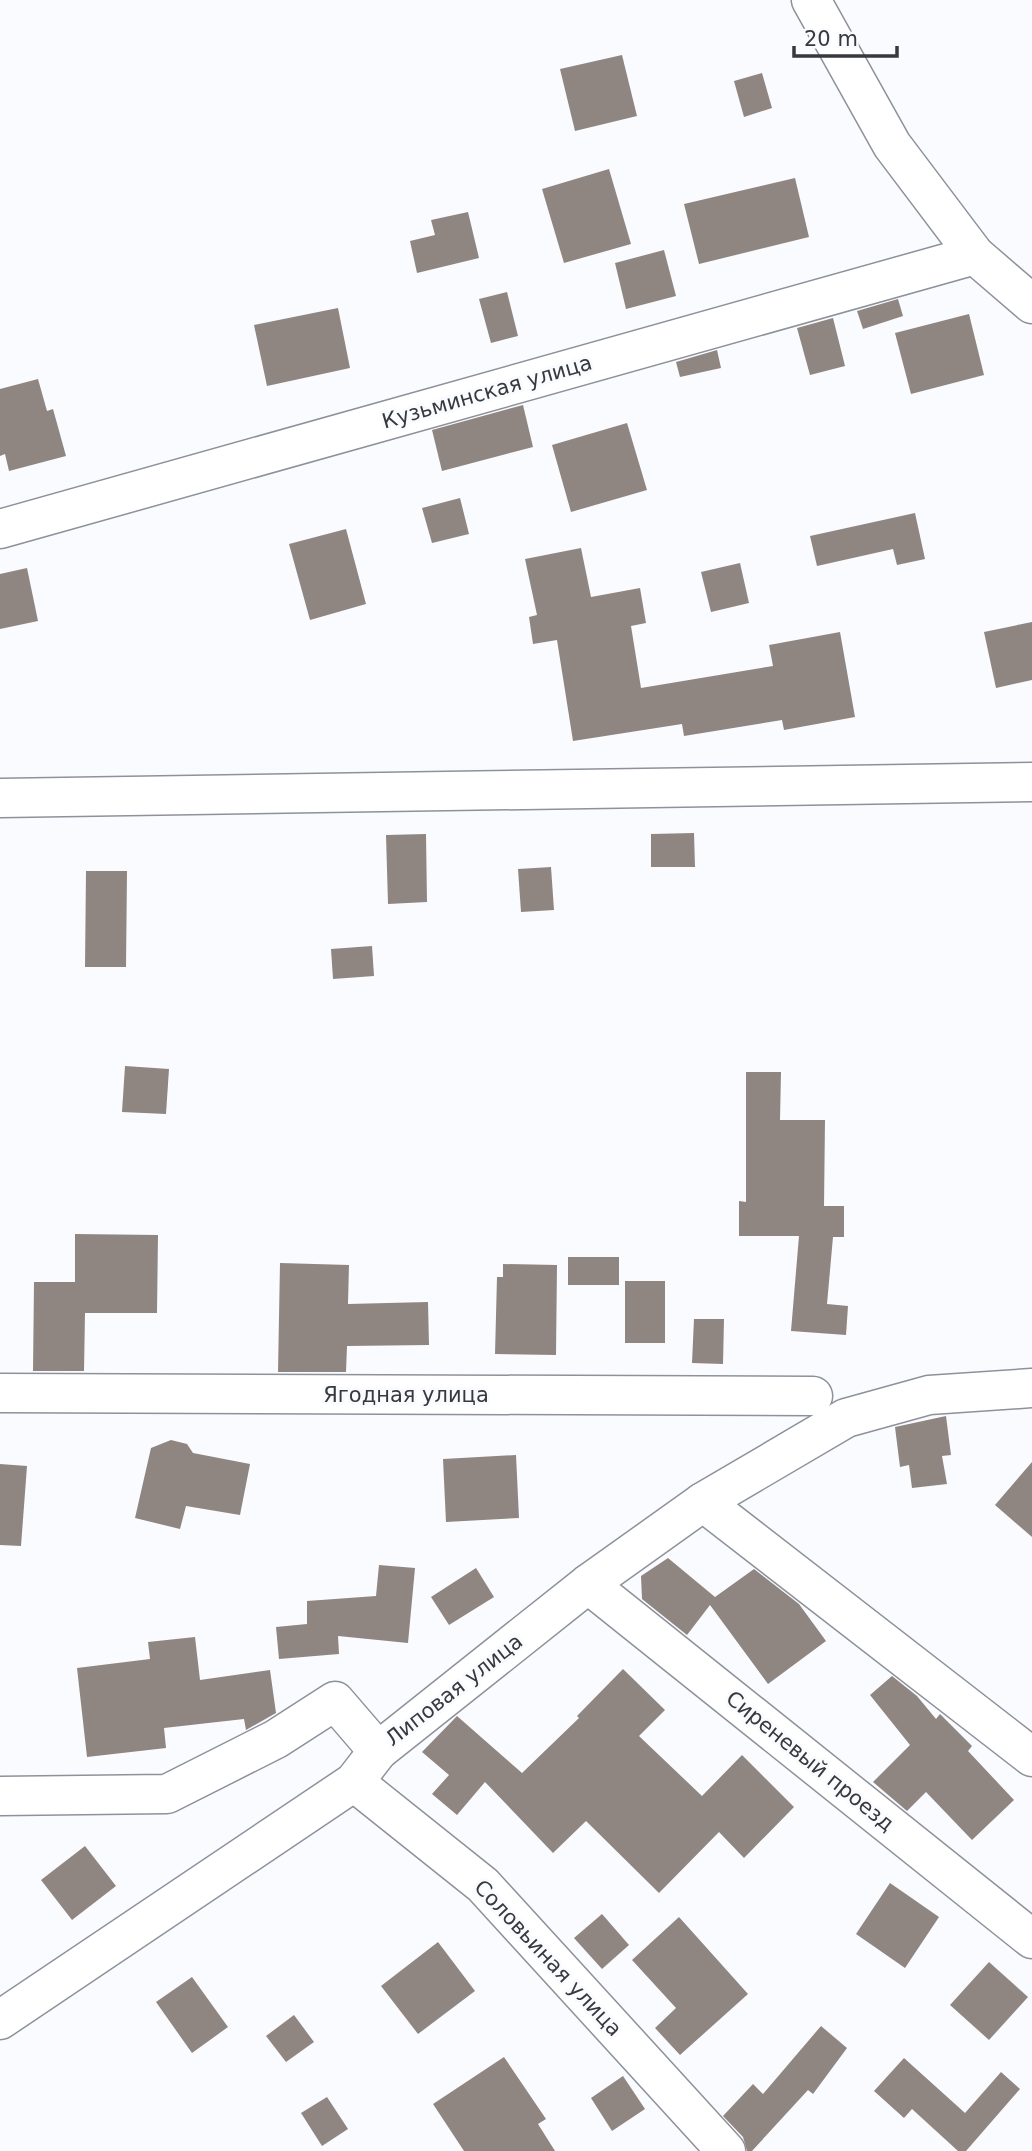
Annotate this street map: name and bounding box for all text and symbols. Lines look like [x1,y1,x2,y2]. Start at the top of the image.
scale bar [794,14,897,58]
text: 20 m [804,27,858,51]
street label: Кузьминская улица [379,351,595,433]
street label: Ягодная улица [323,1383,489,1407]
street label: Липовая улица [381,1629,527,1751]
street label: Сиреневый проезд [721,1686,899,1836]
street label: Соловьиная улица [469,1875,627,2041]

